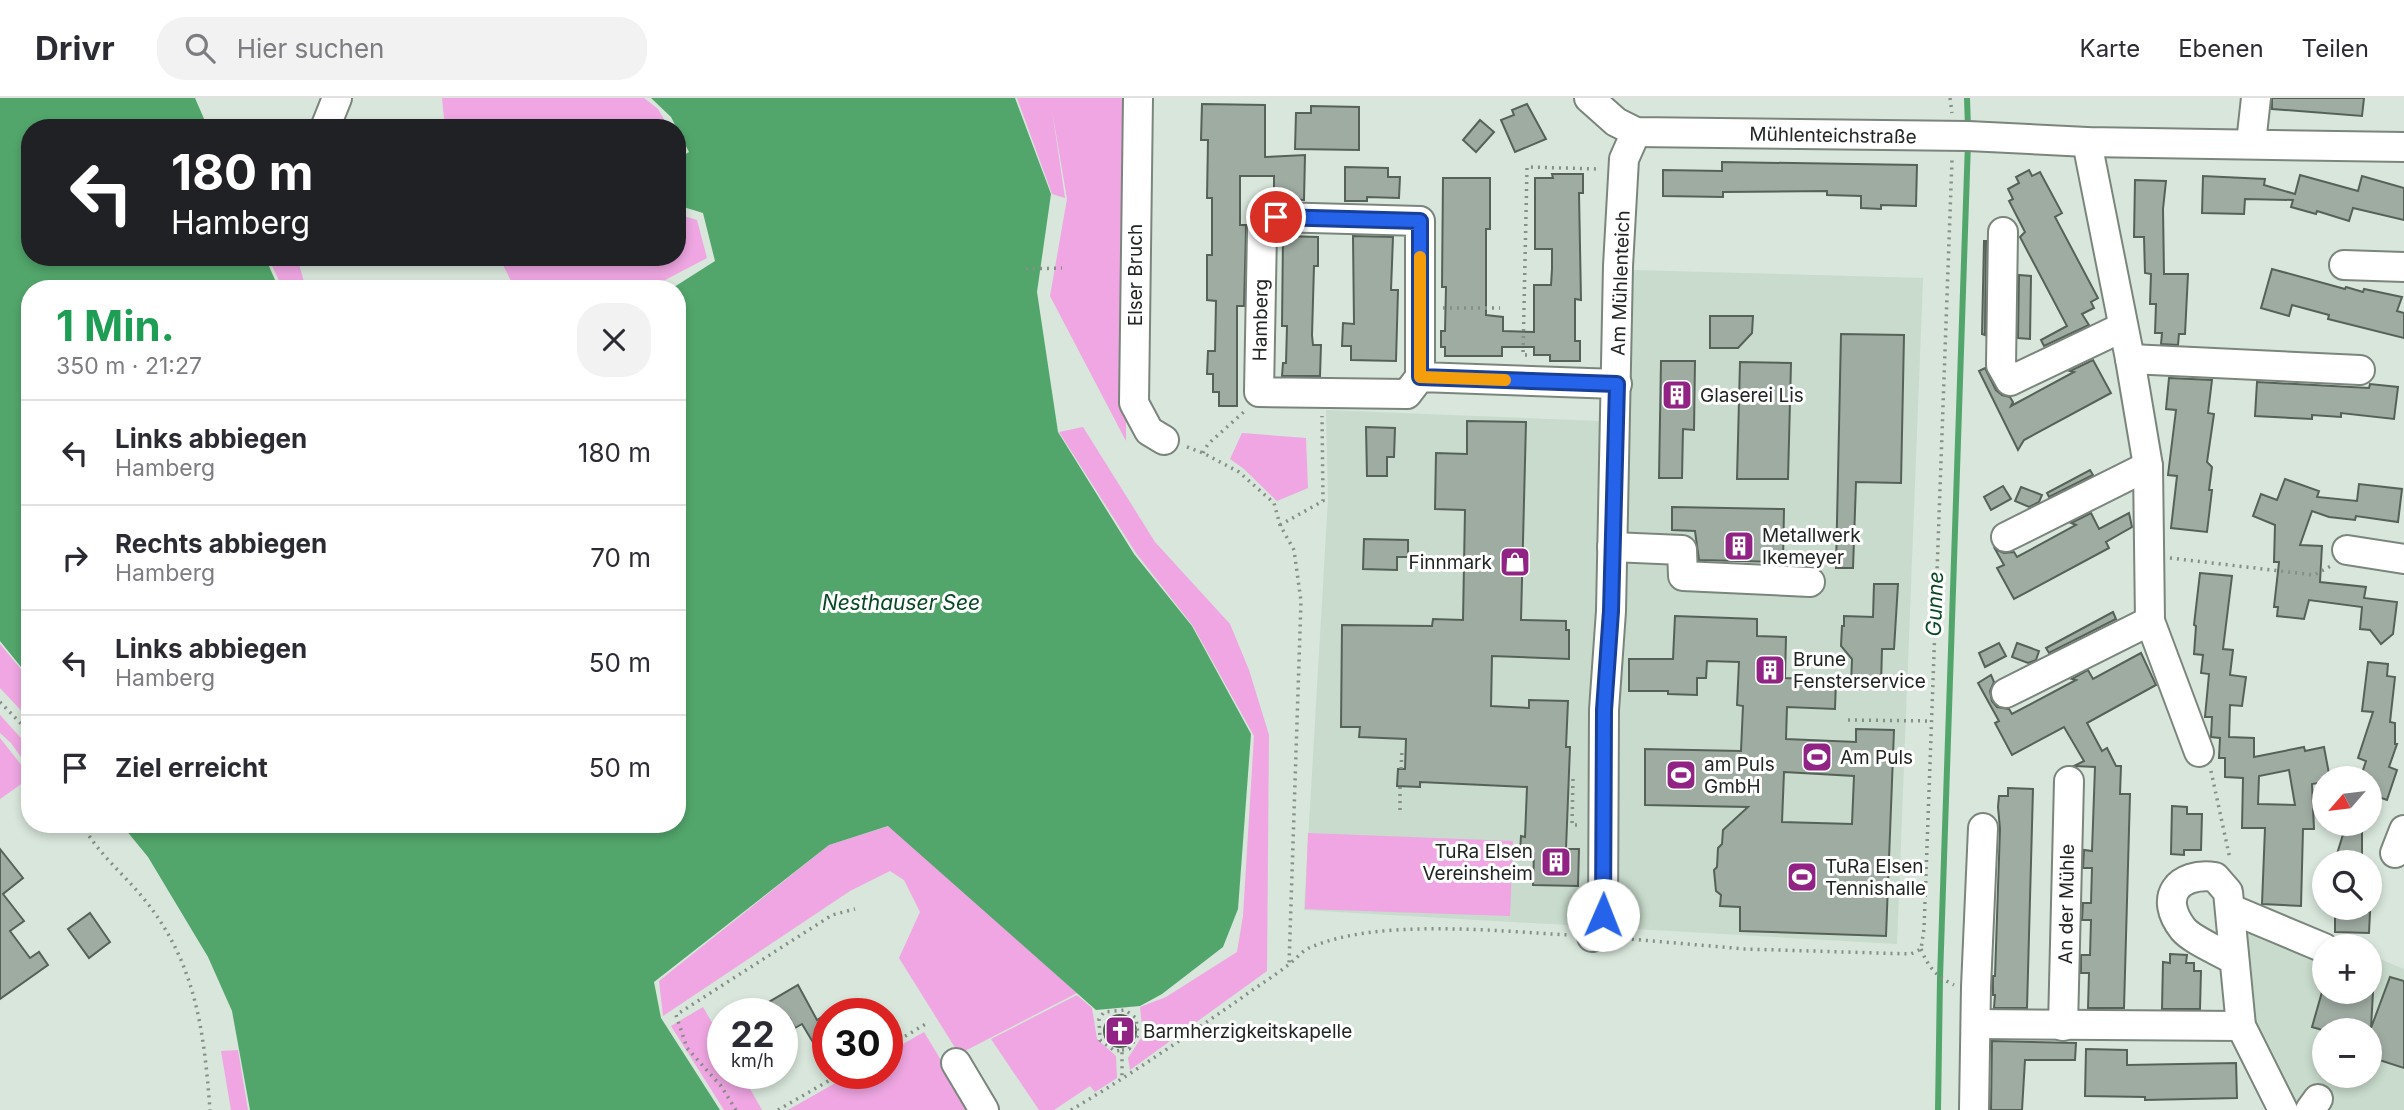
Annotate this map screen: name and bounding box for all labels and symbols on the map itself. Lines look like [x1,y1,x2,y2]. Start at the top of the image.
street label: Mühlenteichstraße [1749,123,1917,148]
pin [1246,187,1306,247]
street label: Am Mühlenteich [1606,210,1635,356]
street label: Elser Bruch [1124,224,1147,326]
street label: Hamberg [1248,278,1273,362]
building icon: Glaserei Lis [1660,378,1694,412]
place label: Glaserei Lis [1700,384,1804,407]
place label: Metallwerk Ikemeyer [1762,524,1861,569]
building icon: Metallwerk Ikemeyer [1722,529,1756,563]
shop icon: Finnmark [1498,545,1532,579]
place label: Finnmark [1409,551,1493,574]
water label: Gunne [1921,571,1948,637]
water label: Nesthauser See [822,590,980,615]
place label: Brune Fensterservice [1793,648,1926,693]
building icon: Brune Fensterservice [1753,653,1787,687]
sports icon: Am Puls [1800,740,1834,774]
place label: Am Puls [1840,746,1913,769]
place label: am Puls GmbH [1704,753,1775,798]
sports icon: am Puls GmbH [1664,758,1698,792]
north arrow [2312,766,2382,836]
place label: TuRa Elsen Vereinsheim [1422,840,1533,885]
street label: An der Mühle [2054,844,2079,964]
building icon: TuRa Elsen Vereinsheim [1539,845,1573,879]
place label: TuRa Elsen Tennishalle [1825,855,1926,900]
sports icon: TuRa Elsen Tennishalle [1785,860,1819,894]
position arrow [1566,878,1640,952]
speed limit sign: 30 [812,998,903,1089]
church icon: Barmherzigkeitskapelle [1103,1014,1137,1048]
place label: Barmherzigkeitskapelle [1143,1020,1352,1043]

